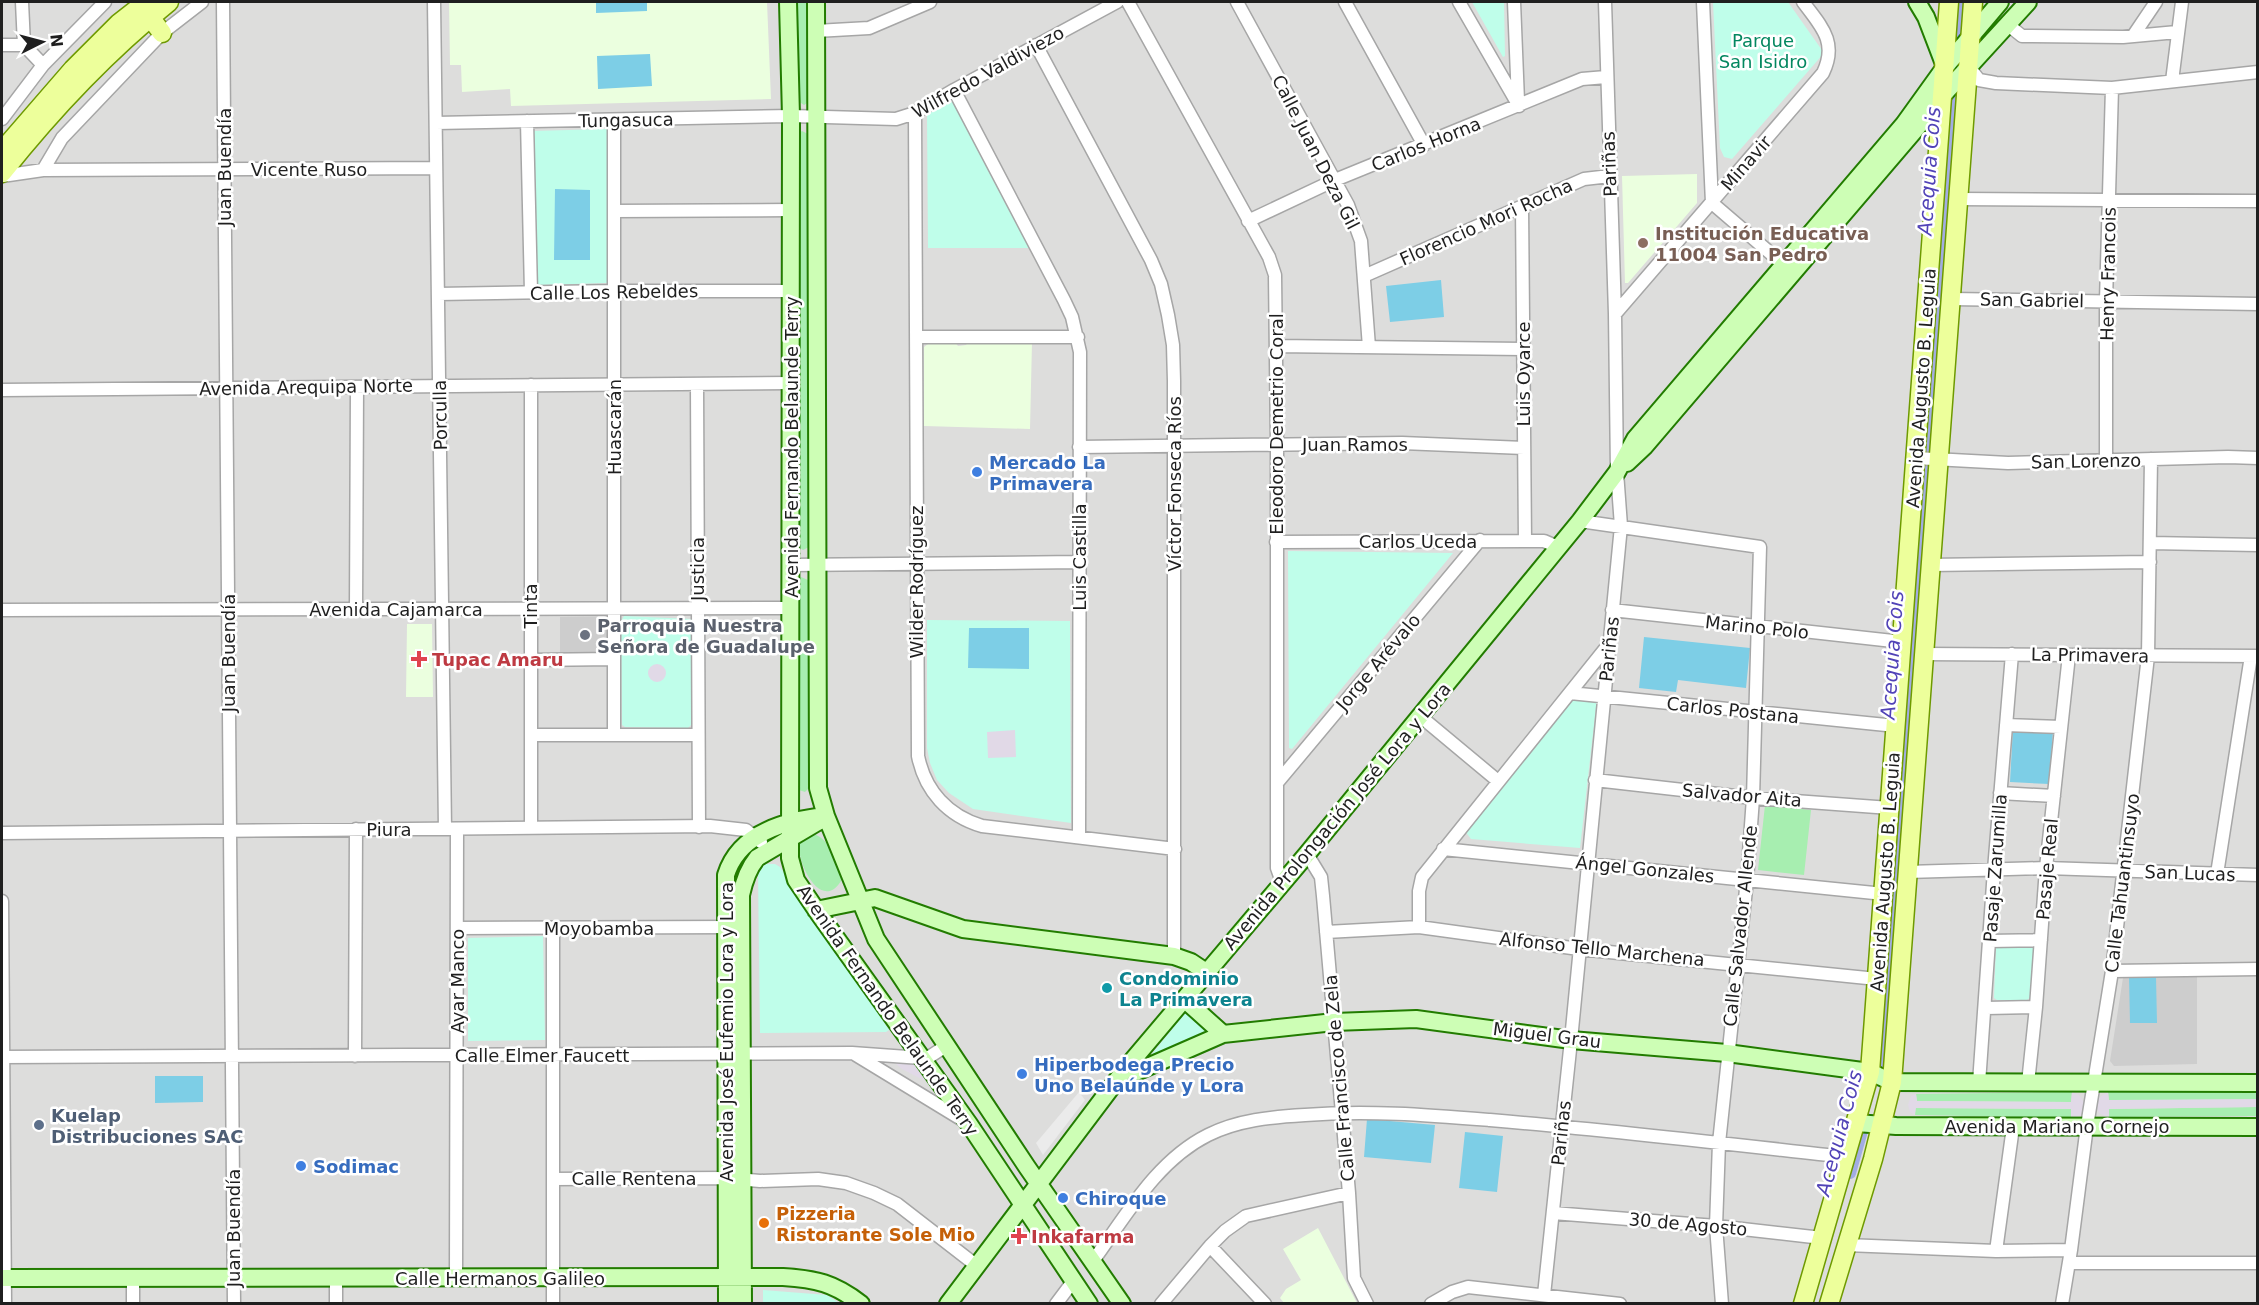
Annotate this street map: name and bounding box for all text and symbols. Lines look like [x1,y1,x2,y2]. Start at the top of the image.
north arrow [12,12,72,72]
street label: Wilfredo Valdiviezo [908,21,1068,123]
park label: Parque San Isidro [1719,30,1807,72]
text: N [46,33,67,48]
street label: Calle Juan Deza Gil [1268,71,1364,233]
water label: Acequia Cois [1912,106,1945,238]
street label: Juan Buendía [214,108,235,227]
street label: Tungasuca [577,109,674,131]
street label: Carlos Horna [1368,113,1484,175]
street label: Pariñas [1597,131,1621,197]
street label: Minavir [1716,131,1776,195]
street label: Vicente Ruso [251,159,367,180]
street label: Florencio Mori Rocha [1396,174,1576,270]
street label: Henry Francois [2096,207,2120,341]
place label: Institución Educativa 11004 San Pedro [1655,223,1869,265]
marker: Institución Educativa 11004 San Pedro [1636,236,1650,250]
street label: Avenida Augusto B. Leguia [1902,267,1940,509]
street label: Calle Los Rebeldes [530,280,698,304]
street label: San Gabriel [1980,289,2084,311]
street label: Avenida Fernando Belaunde Terry [781,296,802,598]
street label: Eleodoro Demetrio Coral [1266,313,1287,535]
street label: Luis Oyarce [1513,321,1534,427]
street label: Avenida Arequipa Norte [199,375,413,399]
street label: Huascarán [604,379,625,475]
street label: Porculla [429,380,451,450]
street label: Víctor Fonseca Ríos [1164,396,1185,572]
street label: Juan Ramos [1301,434,1408,455]
street label: San Lorenzo [2031,450,2141,472]
place label: Mercado La Primavera [989,452,1106,494]
marker: Mercado La Primavera [970,465,984,479]
street label: Luis Castilla [1069,503,1090,611]
street label: Wilder Rodríguez [906,506,927,658]
street label: Carlos Uceda [1359,531,1477,552]
street label: Justicia [687,537,708,602]
street label: Tinta [520,584,541,629]
water label: Acequia Cois [1875,590,1908,722]
street label: Juan Buendía [218,594,239,713]
street label: Avenida Cajamarca [309,599,483,620]
street label: Jorge Arévalo [1331,609,1425,715]
street label: Marino Polo [1704,611,1810,643]
place label: Parroquia Nuestra Señora de Guadalupe [597,615,815,657]
street label: Pariñas [1595,615,1623,683]
marker: Parroquia Nuestra Señora de Guadalupe [578,628,592,642]
street label: La Primavera [2031,643,2149,667]
place label: Tupac Amaru [432,649,564,670]
marker: Tupac Amaru [410,650,428,668]
street label: Avenida Prolongación José Lora y Lora [1219,678,1455,954]
street label: Carlos Postana [1666,693,1800,727]
street label: Avenida Augusto B. Leguia [1866,751,1904,993]
street label: Salvador Aita [1681,779,1803,811]
street label: Calle Tahuantinsuyo [2101,792,2143,974]
street label: Pasaje Zarumilla [1979,793,2011,943]
street label: Pasaje Real [2032,817,2062,921]
street label: Piura [366,819,412,840]
street label: Calle Salvador Allende [1719,824,1761,1028]
street label: Ángel Gonzales [1575,851,1715,887]
street label: San Lucas [2144,861,2236,885]
street label: Avenida Fernando Belaunde Terry [793,880,983,1140]
street label: Avenida José Eufemio Lora y Lora [716,882,737,1182]
street label: Moyobamba [544,918,654,939]
street label: Alfonso Tello Marchena [1498,928,1706,970]
street label: Ayar Manco [447,929,468,1033]
place label: Condominio La Primavera [1119,968,1253,1010]
street label: Calle Francisco de Zela [1319,974,1359,1182]
marker: Condominio La Primavera [1100,981,1114,995]
street label: Miguel Grau [1492,1018,1602,1052]
street label: Calle Elmer Faucett [455,1045,629,1066]
place label: Hiperbodega Precio Uno Belaúnde y Lora [1034,1054,1244,1096]
marker: Hiperbodega Precio Uno Belaúnde y Lora [1015,1067,1029,1081]
water label: Acequia Cois [1810,1068,1867,1200]
street label: Pariñas [1547,1099,1575,1167]
place label: Kuelap Distribuciones SAC [51,1105,244,1147]
street label: Avenida Mariano Cornejo [1945,1116,2169,1137]
marker: Kuelap Distribuciones SAC [32,1118,46,1132]
place label: Sodimac [313,1156,399,1177]
marker: Sodimac [294,1159,308,1173]
street label: Calle Rentena [571,1168,697,1189]
street label: Juan Buendía [223,1169,244,1288]
place label: Chiroque [1075,1188,1166,1209]
marker: Chiroque [1056,1191,1070,1205]
place label: Pizzeria Ristorante Sole Mio [776,1203,975,1245]
street label: 30 de Agosto [1628,1208,1748,1240]
marker: Pizzeria Ristorante Sole Mio [757,1216,771,1230]
place label: Inkafarma [1031,1226,1134,1247]
marker: Inkafarma [1012,1229,1026,1243]
street label: Calle Hermanos Galileo [395,1268,605,1289]

